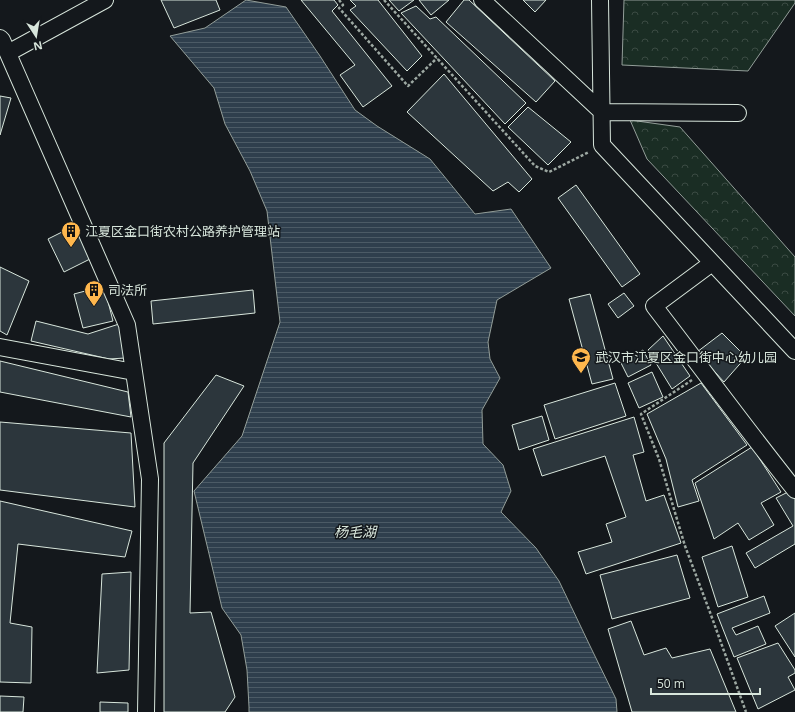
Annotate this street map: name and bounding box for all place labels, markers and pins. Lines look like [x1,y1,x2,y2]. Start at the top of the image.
building icon: 江夏区金口街农村公路养护管理站 [60,220,82,248]
place label: 江夏区金口街农村公路养护管理站 [85,222,280,240]
building icon: 司法所 [83,279,105,307]
place label: 司法所 [108,281,147,299]
school or university icon: 武汉市江夏区金口街中心幼儿园 [570,346,592,374]
place label: 武汉市江夏区金口街中心幼儿园 [595,348,777,366]

